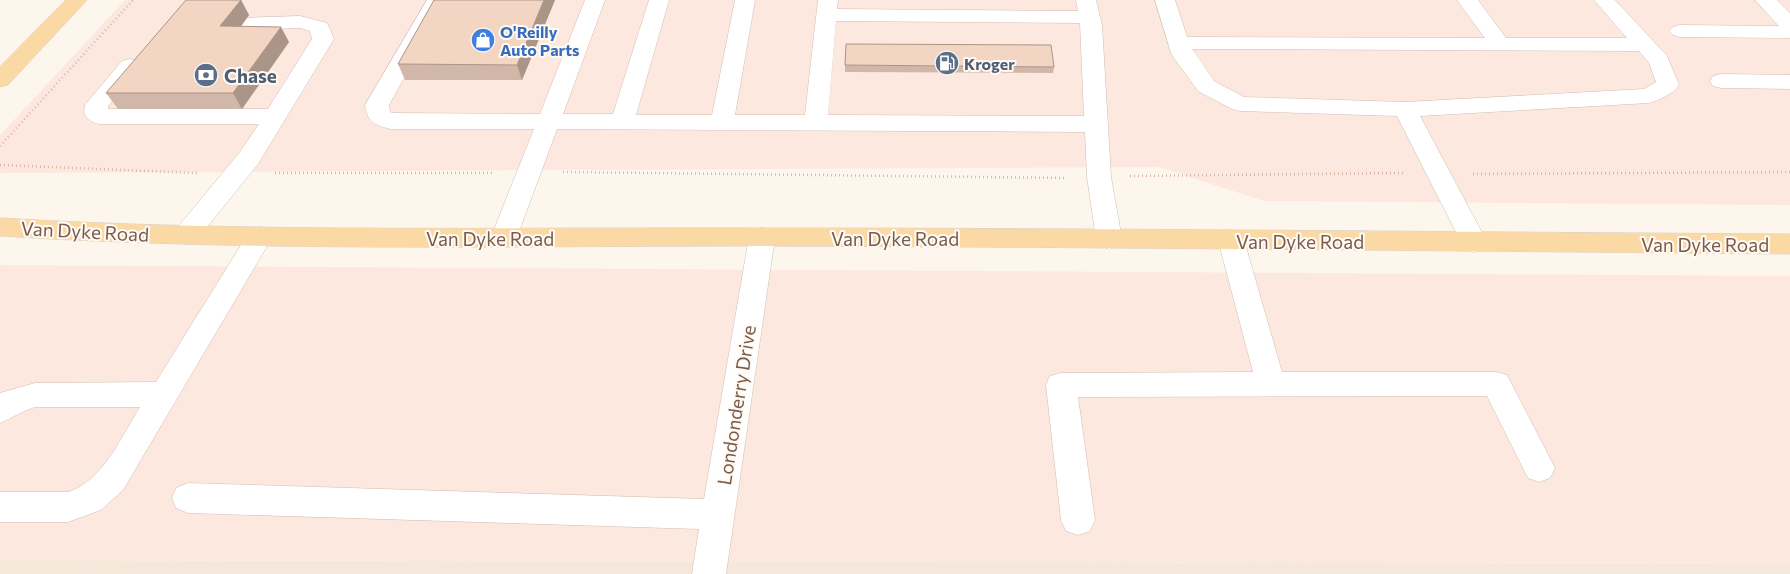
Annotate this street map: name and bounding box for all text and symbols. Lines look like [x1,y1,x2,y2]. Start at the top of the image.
place label: O'Reilly Auto Parts [500,22,579,59]
shop icon: O'Reilly Auto Parts [470,27,496,53]
fuel station icon: Kroger [934,50,960,76]
place label: Kroger [964,54,1015,73]
bank icon: Chase [193,62,219,88]
place label: Chase [224,64,277,87]
street label: Van Dyke Road [20,216,150,246]
street label: Van Dyke Road [426,227,554,250]
street label: Van Dyke Road [831,227,959,250]
street label: Van Dyke Road [1236,230,1364,253]
street label: Van Dyke Road [1641,233,1769,256]
street label: Londonderry Drive [712,323,760,487]

